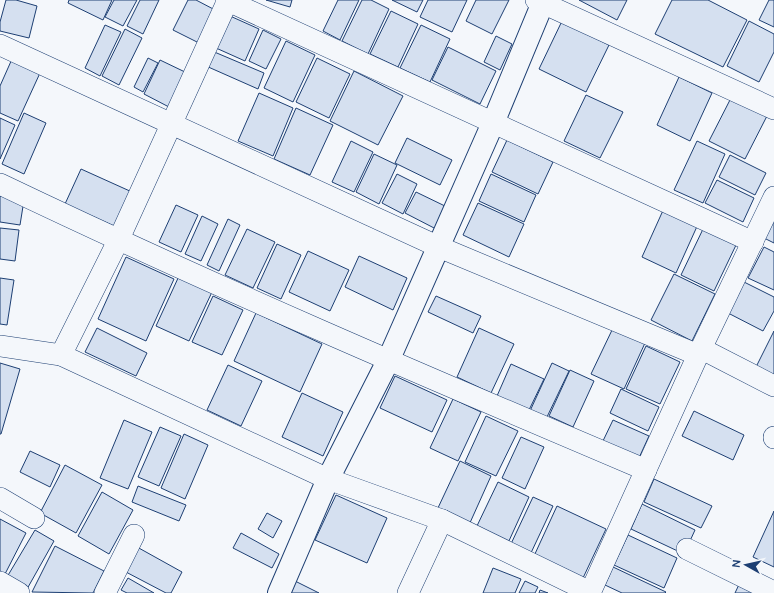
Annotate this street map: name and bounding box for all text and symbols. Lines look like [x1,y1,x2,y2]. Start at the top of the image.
north arrow [726,545,766,585]
text: N [730,559,743,569]

